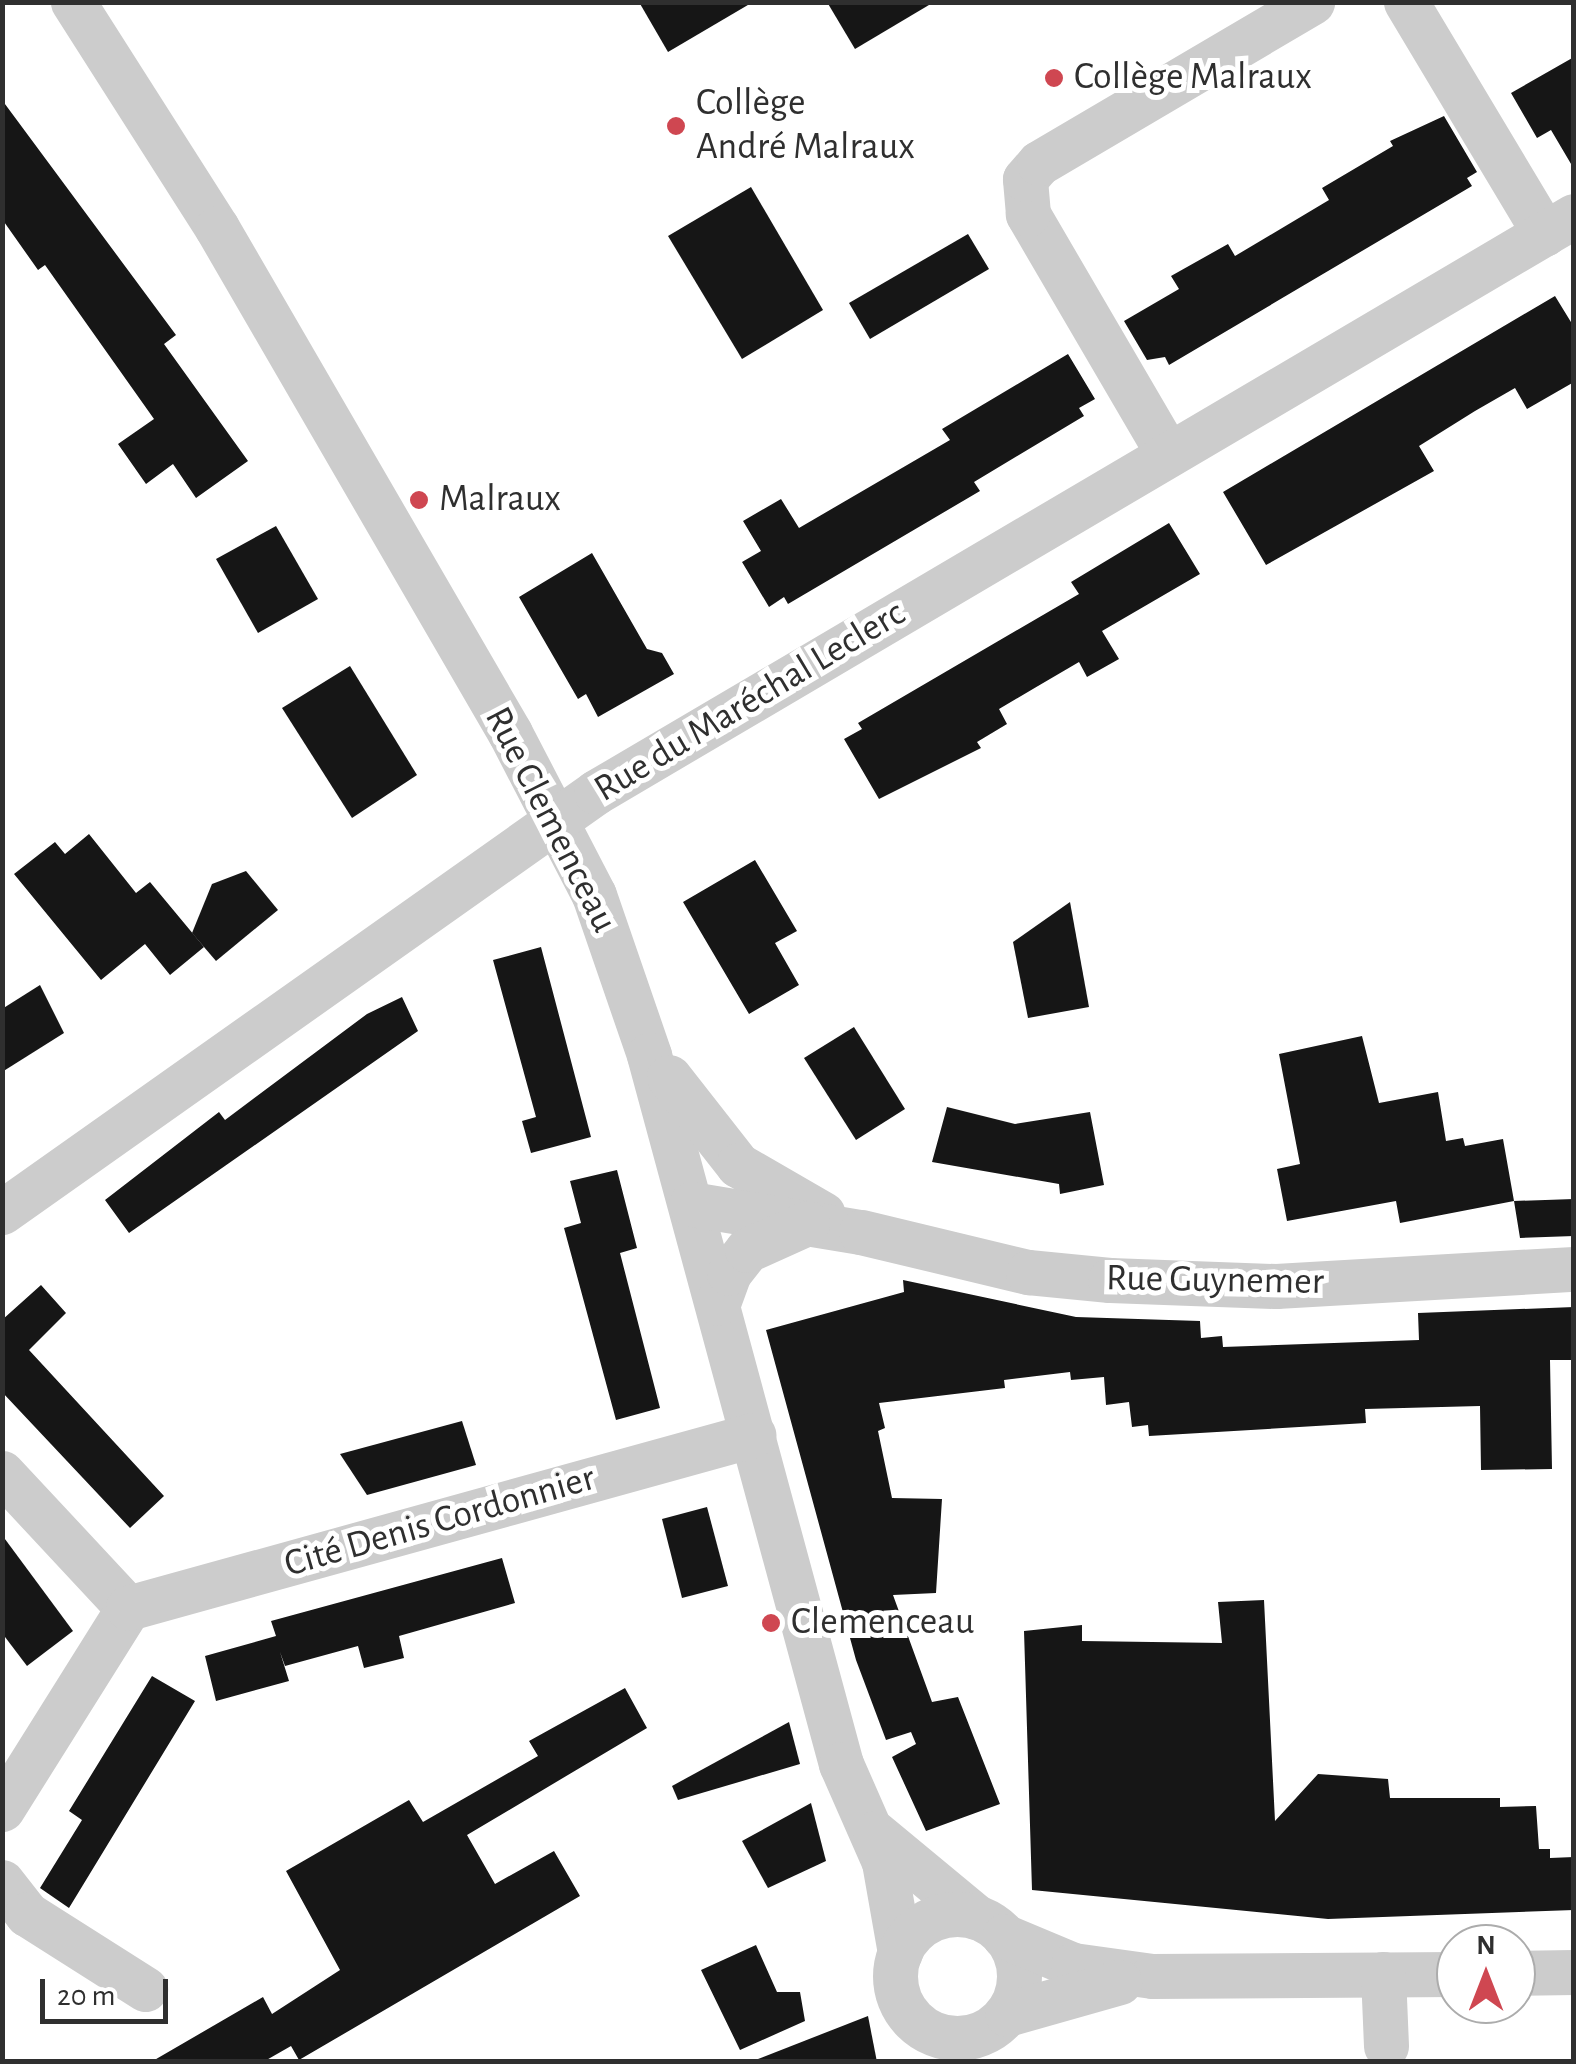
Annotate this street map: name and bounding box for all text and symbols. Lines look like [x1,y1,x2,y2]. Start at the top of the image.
place label: Collège Malraux [1074,55,1312,101]
marker: Collège Malraux [1043,67,1065,89]
place label: Collège André Malraux [696,81,915,170]
marker: Collège André Malraux [665,115,687,137]
place label: Malraux [439,477,561,523]
marker: Malraux [408,489,430,511]
street label: Rue du Maréchal Leclerc [586,591,914,813]
street label: Rue Clemenceau [474,700,626,940]
street label: Rue Guynemer [1106,1256,1324,1306]
street label: Cité Denis Cordonnier [280,1456,600,1588]
place label: Clemenceau [791,1600,974,1646]
marker: Clemenceau [760,1612,782,1634]
north arrow [1436,1924,1536,2024]
text: N [1476,1932,1496,1960]
scale bar [45,1959,172,2021]
text: 20 m [57,1981,115,2011]

